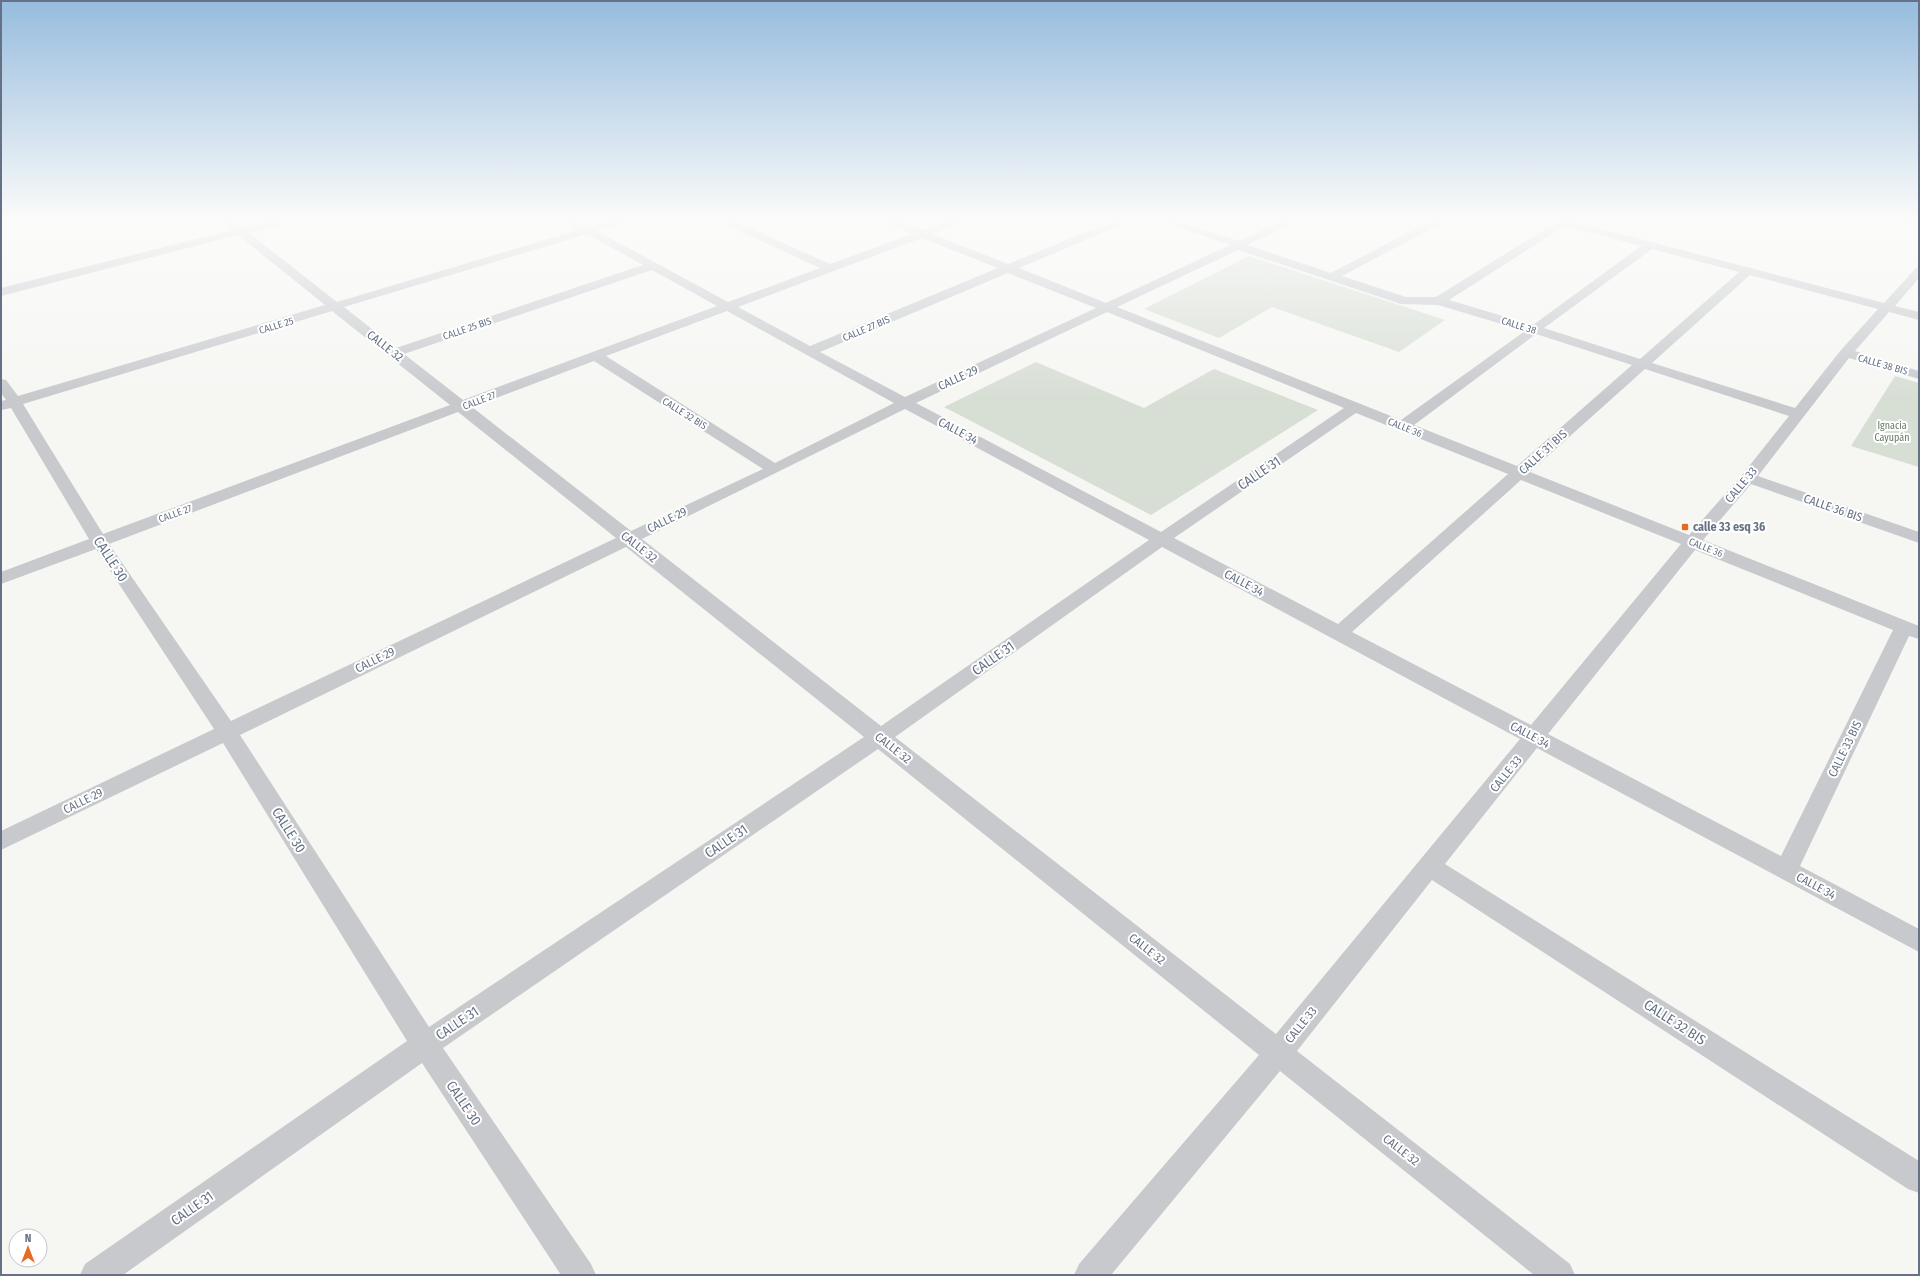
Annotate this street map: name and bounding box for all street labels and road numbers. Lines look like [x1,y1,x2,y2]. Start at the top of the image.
street label: CALLE 27 BIS [841,314,892,344]
street label: CALLE 25 [258,315,295,337]
street label: CALLE 25 BIS [441,315,493,343]
street label: CALLE 38 [1500,315,1538,337]
street label: CALLE 32 [364,328,406,364]
street label: CALLE 38 BIS [1856,352,1909,378]
street label: CALLE 29 [936,363,980,393]
street label: CALLE 27 [461,389,498,413]
street label: CALLE 32 BIS [660,395,709,432]
street label: CALLE 34 [936,415,980,447]
street label: CALLE 36 [1386,416,1423,440]
street label: CALLE 31 BIS [1516,427,1570,477]
street label: CALLE 31 [1235,453,1284,494]
street label: CALLE 33 [1722,464,1760,506]
street label: CALLE 36 BIS [1802,491,1864,525]
street label: CALLE 27 [157,502,194,526]
street label: CALLE 29 [645,504,689,536]
street label: CALLE 32 [618,529,660,565]
street label: CALLE 30 [90,534,131,585]
street label: CALLE 36 [1687,536,1724,560]
street label: CALLE 34 [1222,567,1266,599]
street label: CALLE 31 [969,638,1018,679]
street label: CALLE 29 [353,644,397,676]
street label: CALLE 34 [1508,719,1552,751]
street label: CALLE 33 BIS [1825,719,1865,779]
street label: CALLE 32 [872,730,914,766]
street label: CALLE 33 [1487,753,1525,795]
street label: CALLE 29 [61,785,105,817]
street label: CALLE 30 [268,804,309,856]
street label: CALLE 31 [702,821,751,862]
street label: CALLE 34 [1794,870,1838,902]
street label: CALLE 32 [1126,931,1168,967]
street label: CALLE 32 BIS [1640,996,1709,1049]
street label: CALLE 31 [433,1003,482,1044]
street label: CALLE 33 [1282,1004,1320,1046]
street label: CALLE 30 [442,1078,485,1129]
street label: CALLE 32 [1380,1132,1422,1168]
street label: CALLE 31 [168,1188,217,1229]

